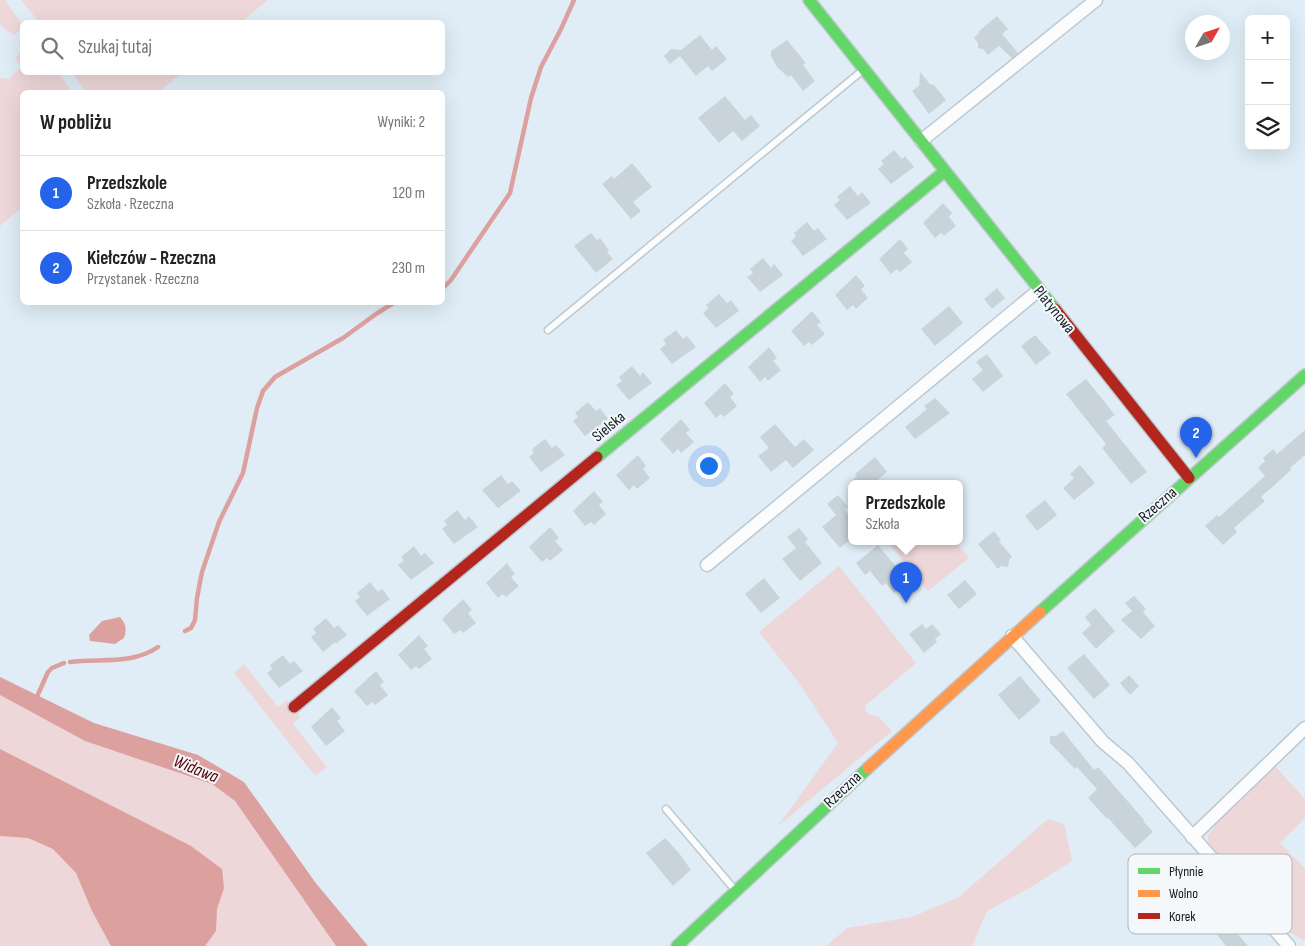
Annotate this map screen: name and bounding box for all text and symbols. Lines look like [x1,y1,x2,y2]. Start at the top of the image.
north arrow [1185,15,1230,60]
map controls [1245,15,1290,150]
button: + [1245,15,1290,60]
search box [20,20,445,75]
icon: search [38,34,66,62]
text: Szukaj tutaj [78,36,152,59]
button: − [1245,60,1290,105]
button: layers [1245,105,1290,150]
text: W pobliżu [40,110,111,135]
text: Wyniki: 2 [377,113,425,132]
text: Przedszkole [87,172,167,195]
text: 1 [53,184,59,203]
text: 120 m [393,184,425,203]
text: Szkoła · Rzeczna [87,195,174,214]
text: Kiełczów - Rzeczna [87,247,216,270]
text: 2 [52,259,60,278]
text: 230 m [392,259,425,278]
text: Przystanek · Rzeczna [87,270,199,289]
street label: Platynowa [1029,283,1079,337]
street label: Sielska [589,408,629,446]
pin: 2 [1180,417,1212,458]
your location [696,453,722,479]
popup [848,480,963,545]
street label: Rzeczna [1135,483,1181,527]
text: Przedszkole [865,492,946,515]
text: Szkoła [865,515,900,534]
pin: 1 [890,562,922,603]
water label: Widawa [170,751,222,788]
street label: Rzeczna [820,768,866,812]
legend [1128,854,1292,934]
text: Płynnie [1169,863,1203,880]
text: Wolno [1169,885,1198,902]
text: Korek [1169,908,1196,925]

